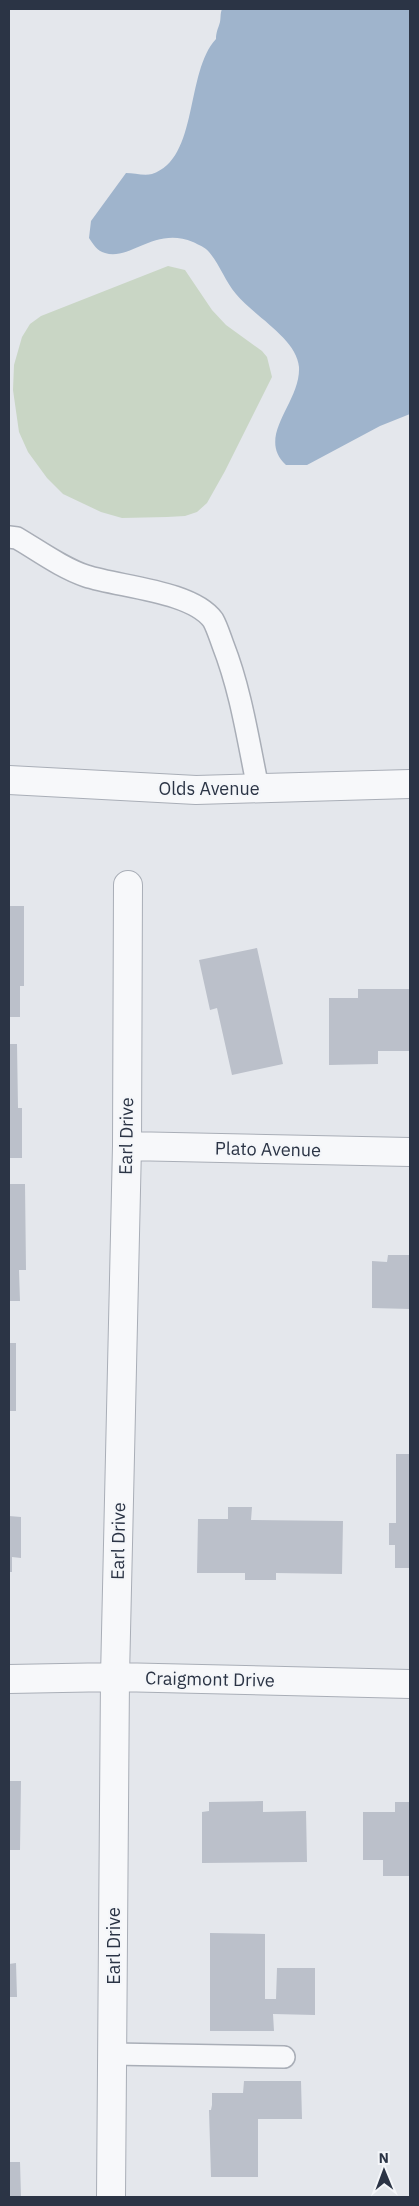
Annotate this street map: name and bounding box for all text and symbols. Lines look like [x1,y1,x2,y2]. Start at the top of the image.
street label: Olds Avenue [158,777,260,800]
street label: Earl Drive [114,1097,138,1175]
street label: Plato Avenue [215,1137,321,1161]
street label: Earl Drive [106,1502,130,1580]
street label: Craigmont Drive [145,1666,275,1692]
street label: Earl Drive [102,1907,125,1985]
north arrow [359,2146,409,2196]
text: N [379,2149,389,2167]

